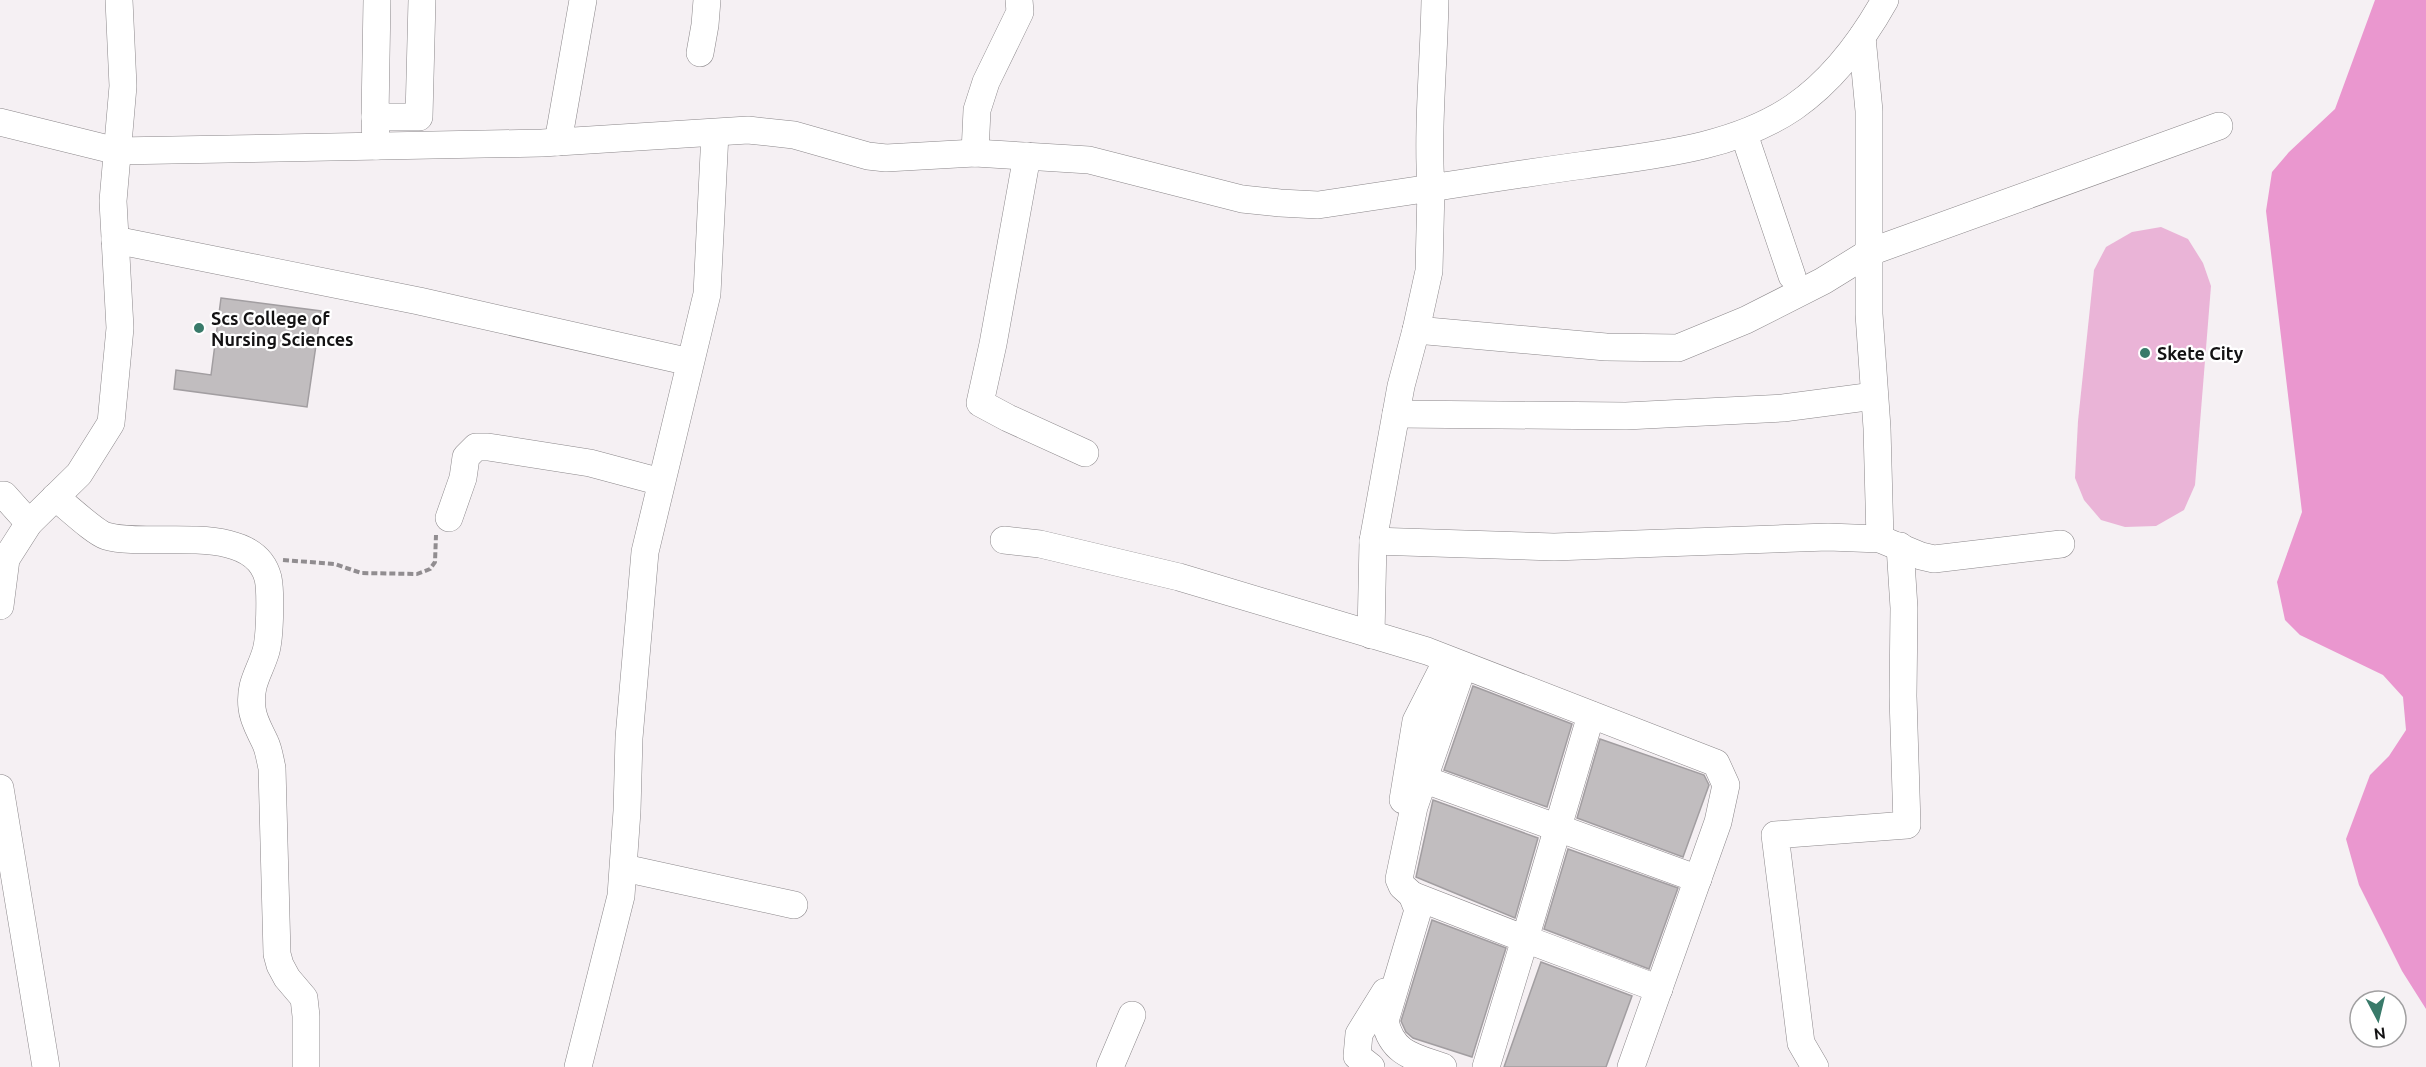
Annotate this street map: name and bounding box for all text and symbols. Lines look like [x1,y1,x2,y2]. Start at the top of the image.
place label: Scs College of Nursing Sciences [211,308,354,349]
marker: Scs College of Nursing Sciences [192,321,206,335]
place label: Skete City [2157,343,2244,363]
marker: Skete City [2138,346,2152,360]
north arrow [2348,989,2408,1049]
text: N [2373,1024,2387,1044]

